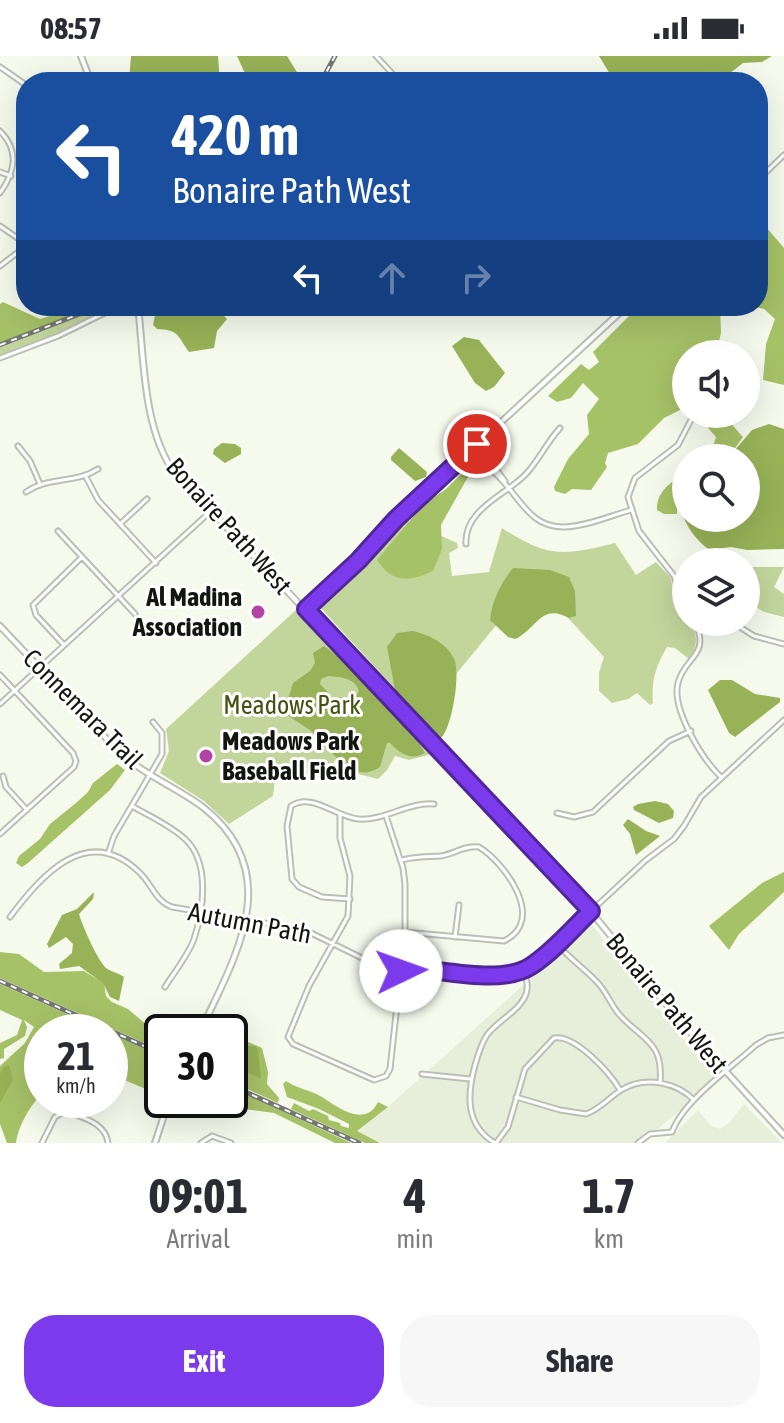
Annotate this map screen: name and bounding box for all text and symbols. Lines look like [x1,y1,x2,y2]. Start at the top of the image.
text: 08:57 [40,11,102,45]
text: 420 m [172,103,299,167]
icon: left [40,104,144,208]
text: Bonaire Path West [172,169,411,211]
icon: left [286,256,330,300]
icon: ahead [370,256,414,300]
icon: right [454,256,498,300]
map controls [672,340,760,636]
button: sound [672,340,760,428]
pin [443,410,511,478]
icon: arrive [455,422,499,466]
button: search [672,444,760,532]
street label: Bonaire Path West [160,452,298,600]
button: layers [672,548,760,636]
place label: Al Madina Association [132,582,242,642]
marker: Al Madina Association [249,603,267,621]
street label: Connemara Trail [17,643,149,775]
park label: Meadows Park [223,690,361,720]
place label: Meadows Park Baseball Field [222,726,360,786]
marker: Meadows Park Baseball Field [197,747,215,765]
street label: Autumn Path [186,896,314,950]
street label: Bonaire Path West [600,927,734,1079]
position arrow [359,929,443,1013]
speed limit sign: 30 [144,1014,248,1118]
text: 21 [57,1033,95,1078]
text: km/h [56,1074,96,1097]
text: 09:01 [148,1168,248,1223]
text: 4 [404,1168,426,1223]
text: 1.7 [582,1168,636,1223]
text: Arrival [166,1224,230,1254]
text: min [396,1224,434,1254]
text: km [594,1224,624,1254]
button: Exit [24,1315,384,1407]
button: Share [400,1315,760,1407]

